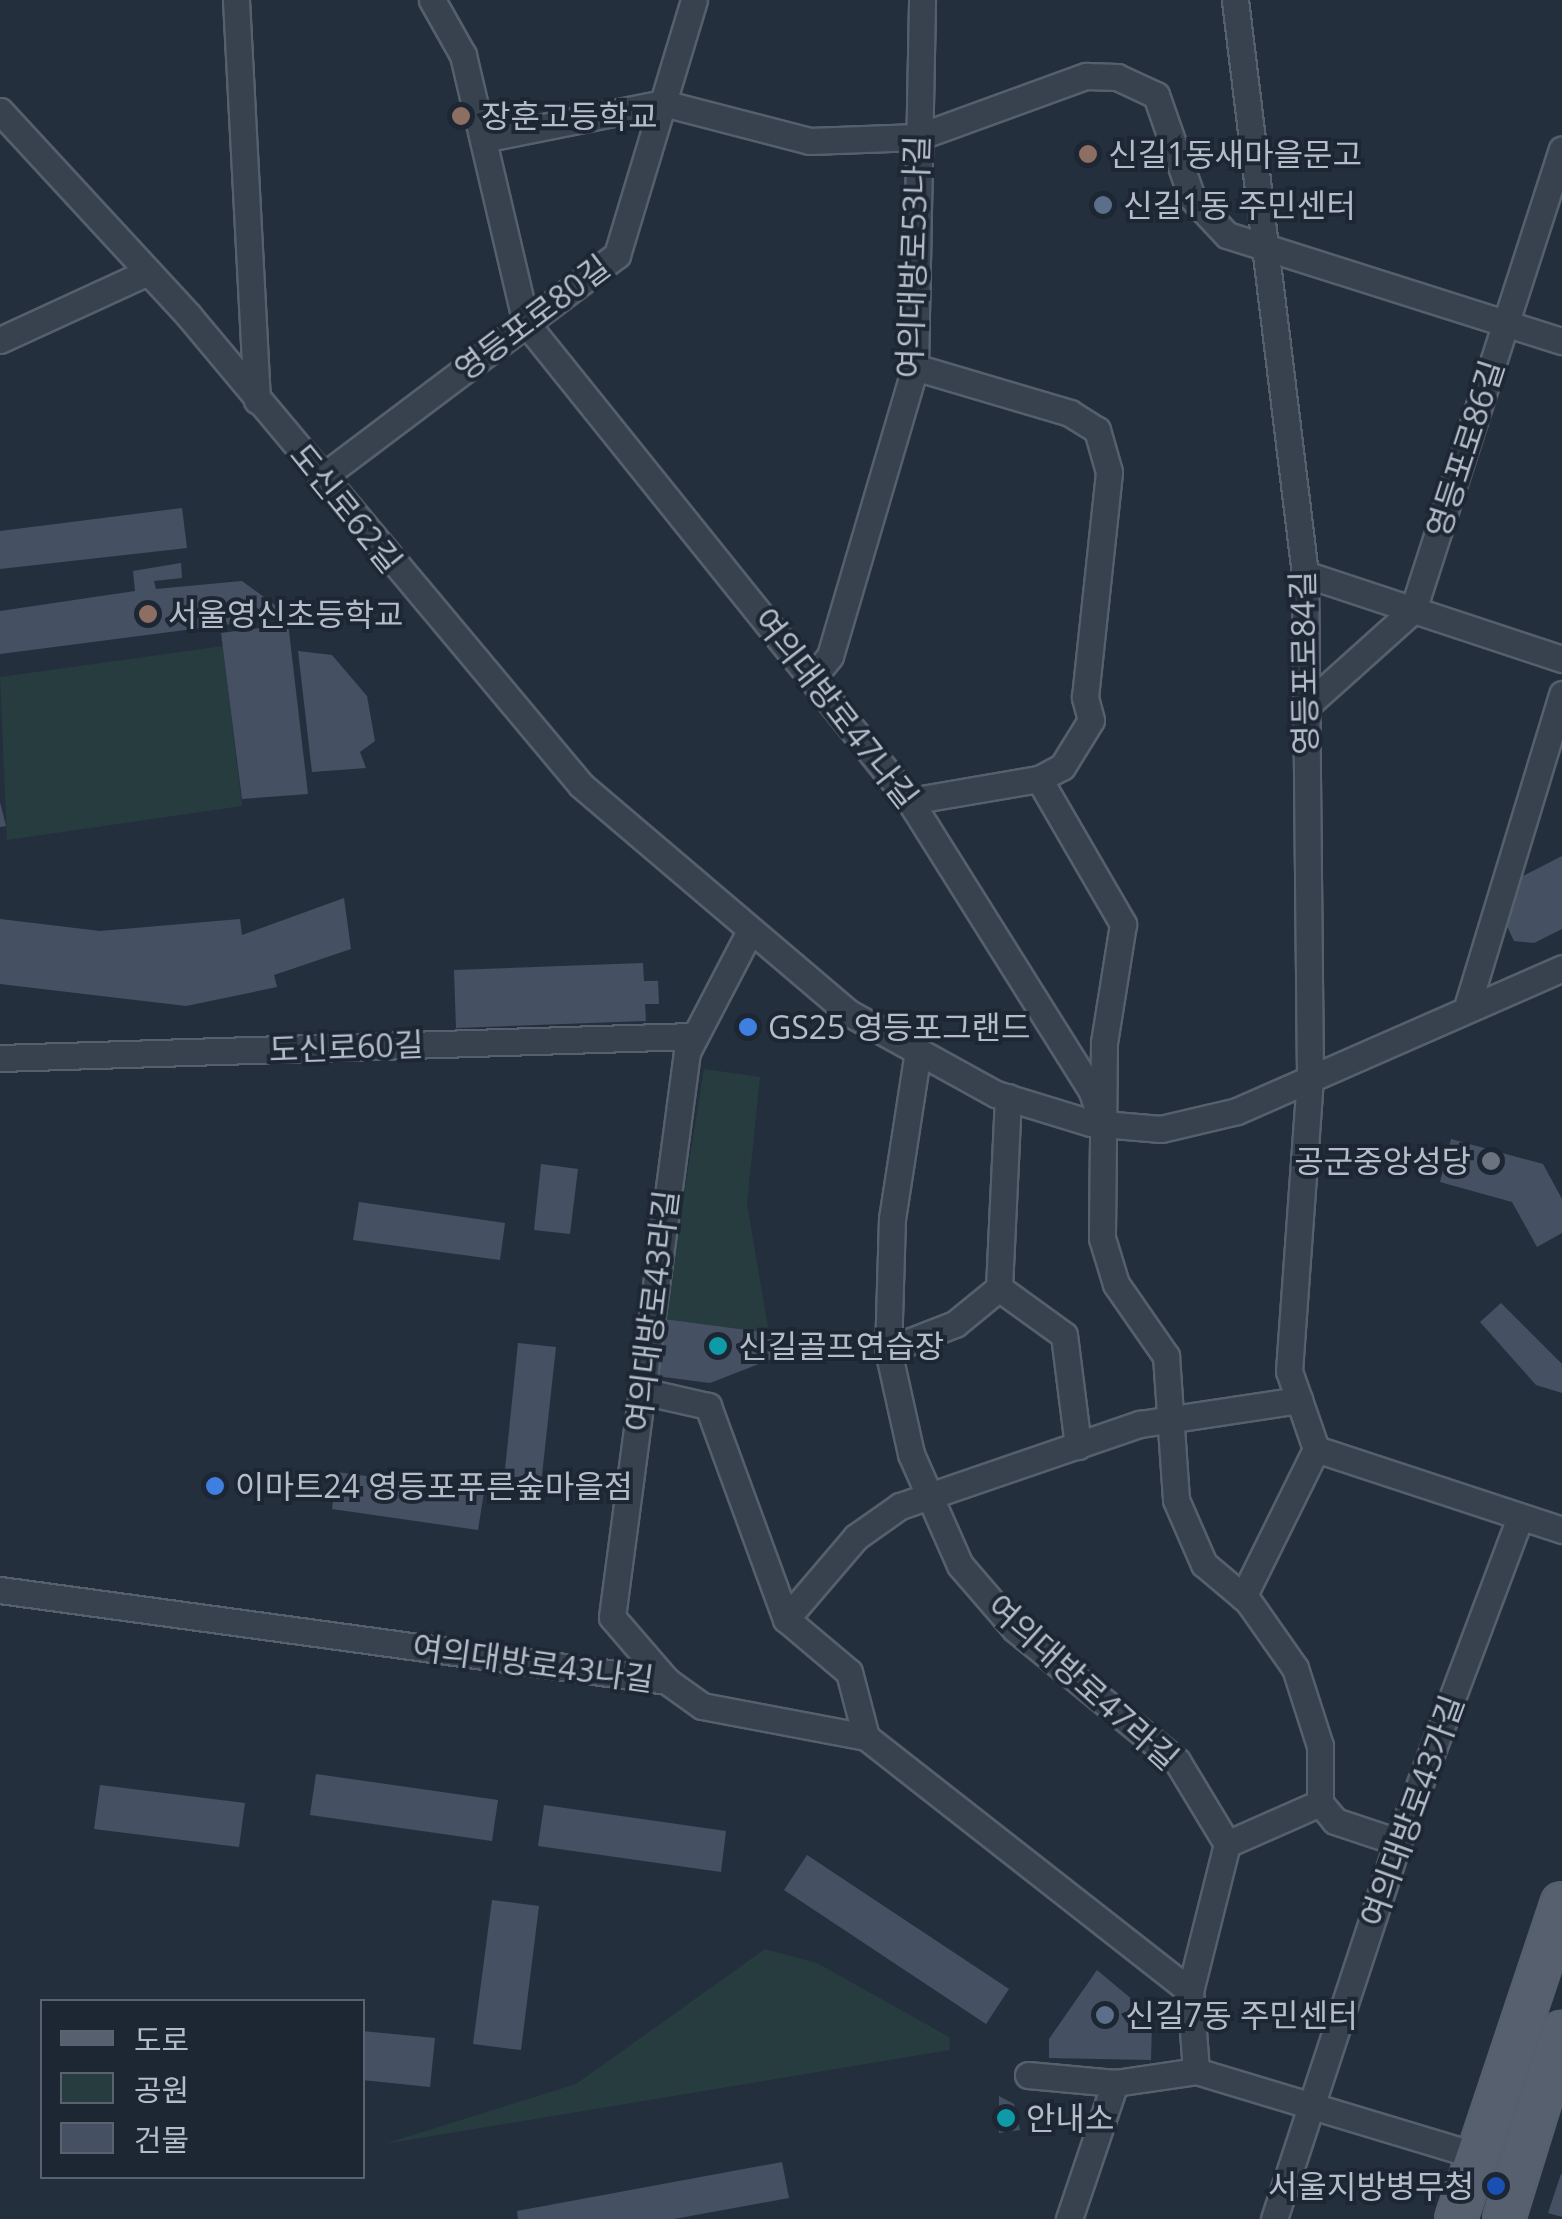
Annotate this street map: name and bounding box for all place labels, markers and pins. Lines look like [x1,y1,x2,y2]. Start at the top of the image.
place label: 장훈고등학교 [481,97,658,135]
marker: 장훈고등학교 [450,105,472,127]
place label: 신길1동새마을문고 [1108,135,1362,173]
marker: 신길1동새마을문고 [1077,143,1099,165]
place label: 신길1동 주민센터 [1123,186,1356,224]
marker: 신길1동 주민센터 [1092,194,1114,216]
place label: 서울영신초등학교 [168,595,404,633]
marker: 서울영신초등학교 [137,603,159,625]
place label: GS25 영등포그랜드 [768,1008,1030,1046]
marker: GS25 영등포그랜드 [737,1016,759,1038]
place label: 공군중앙성당 [1294,1142,1471,1180]
marker: 공군중앙성당 [1480,1150,1502,1172]
place label: 신길골프연습장 [738,1327,944,1365]
marker: 신길골프연습장 [707,1335,729,1357]
place label: 이마트24 영등포푸른숲마을점 [235,1467,633,1505]
marker: 이마트24 영등포푸른숲마을점 [204,1475,226,1497]
place label: 신길7동 주민센터 [1125,1996,1358,2034]
marker: 신길7동 주민센터 [1094,2004,1116,2026]
place label: 안내소 [1026,2099,1114,2137]
marker: 안내소 [995,2107,1017,2129]
place label: 서울지방병무청 [1268,2167,1474,2205]
marker: 서울지방병무청 [1483,2173,1509,2199]

